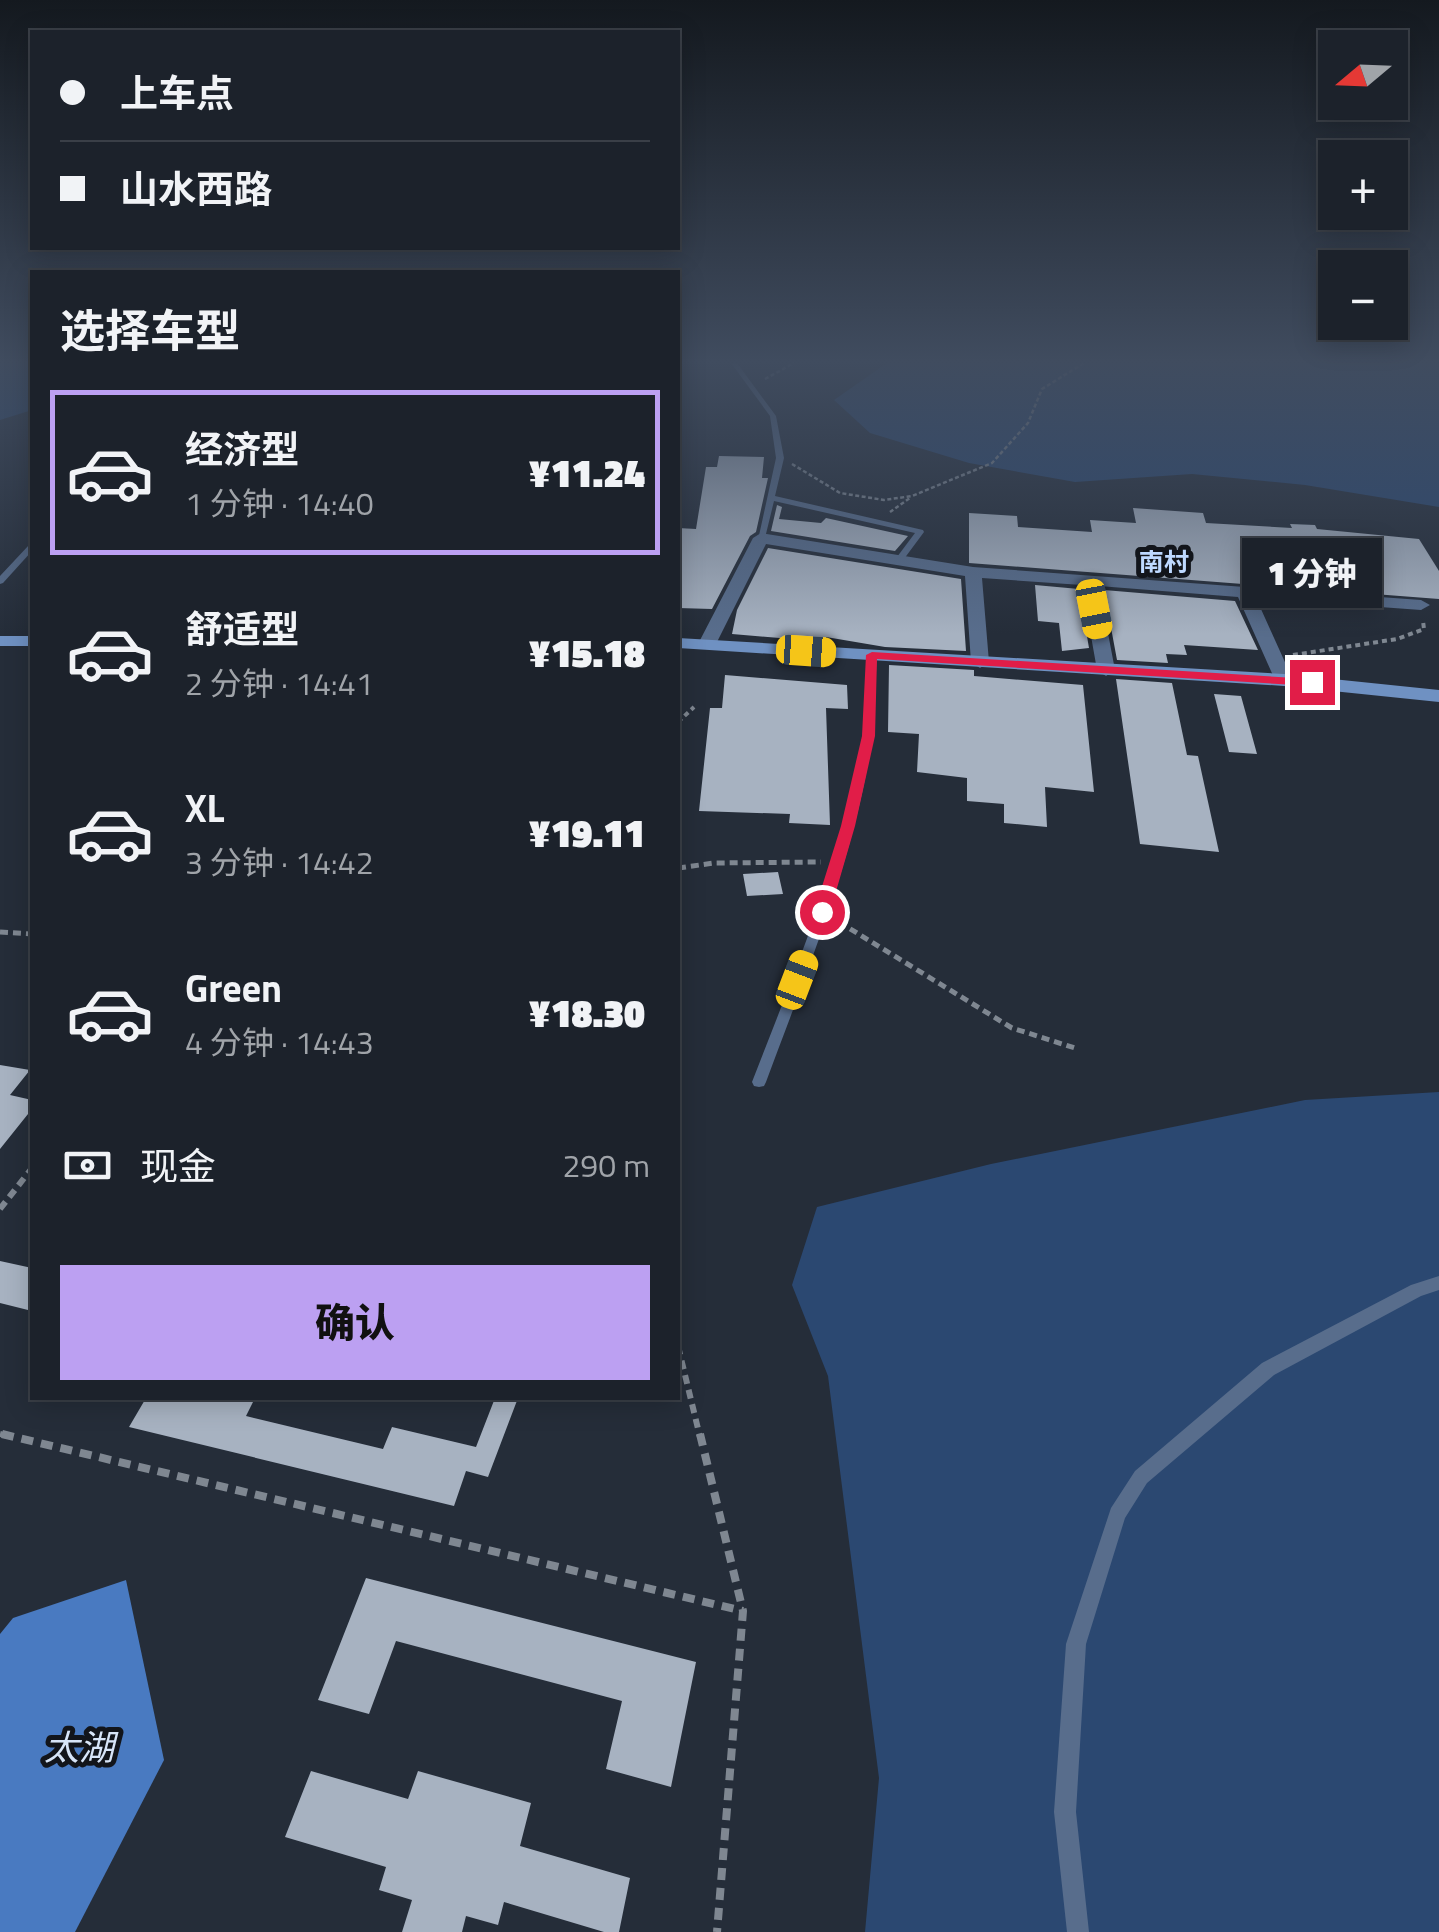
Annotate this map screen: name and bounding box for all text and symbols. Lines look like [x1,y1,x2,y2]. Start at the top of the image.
north arrow [1318,30,1408,120]
map controls [1318,30,1408,340]
text: 上车点 [120,64,234,122]
button: + [1318,140,1408,230]
text: 山水西路 [120,160,272,218]
button: − [1318,250,1408,340]
text: 选择车型 [60,296,240,364]
text: 经济型 [185,420,299,478]
icon: car [65,428,155,518]
text: ¥11.24 [529,444,645,502]
text: 1 分钟 · 14:40 [185,479,374,527]
callout: 1 分钟 [1242,537,1382,607]
district label: 南村 [1139,543,1189,581]
text: 1 分钟 [1268,549,1356,597]
car [1074,577,1114,641]
text: 舒适型 [185,600,299,658]
icon: car [65,608,155,698]
text: ¥15.18 [529,624,645,682]
car [775,634,837,668]
text: 2 分钟 · 14:41 [185,659,374,707]
route end [1290,660,1335,705]
text: XL [185,779,225,837]
icon: car [65,788,155,878]
text: ¥19.11 [529,804,645,862]
text: 3 分钟 · 14:42 [185,838,374,886]
route start [800,890,845,935]
car [772,947,822,1013]
text: Green [185,959,282,1017]
icon: car [65,968,155,1058]
text: ¥18.30 [529,984,645,1042]
text: 4 分钟 · 14:43 [185,1018,374,1066]
text: 现金 [140,1137,216,1195]
icon: cash [60,1138,115,1193]
text: 290 m [562,1141,650,1189]
button: 确认 [60,1265,650,1380]
water label: 太湖 [44,1720,119,1774]

